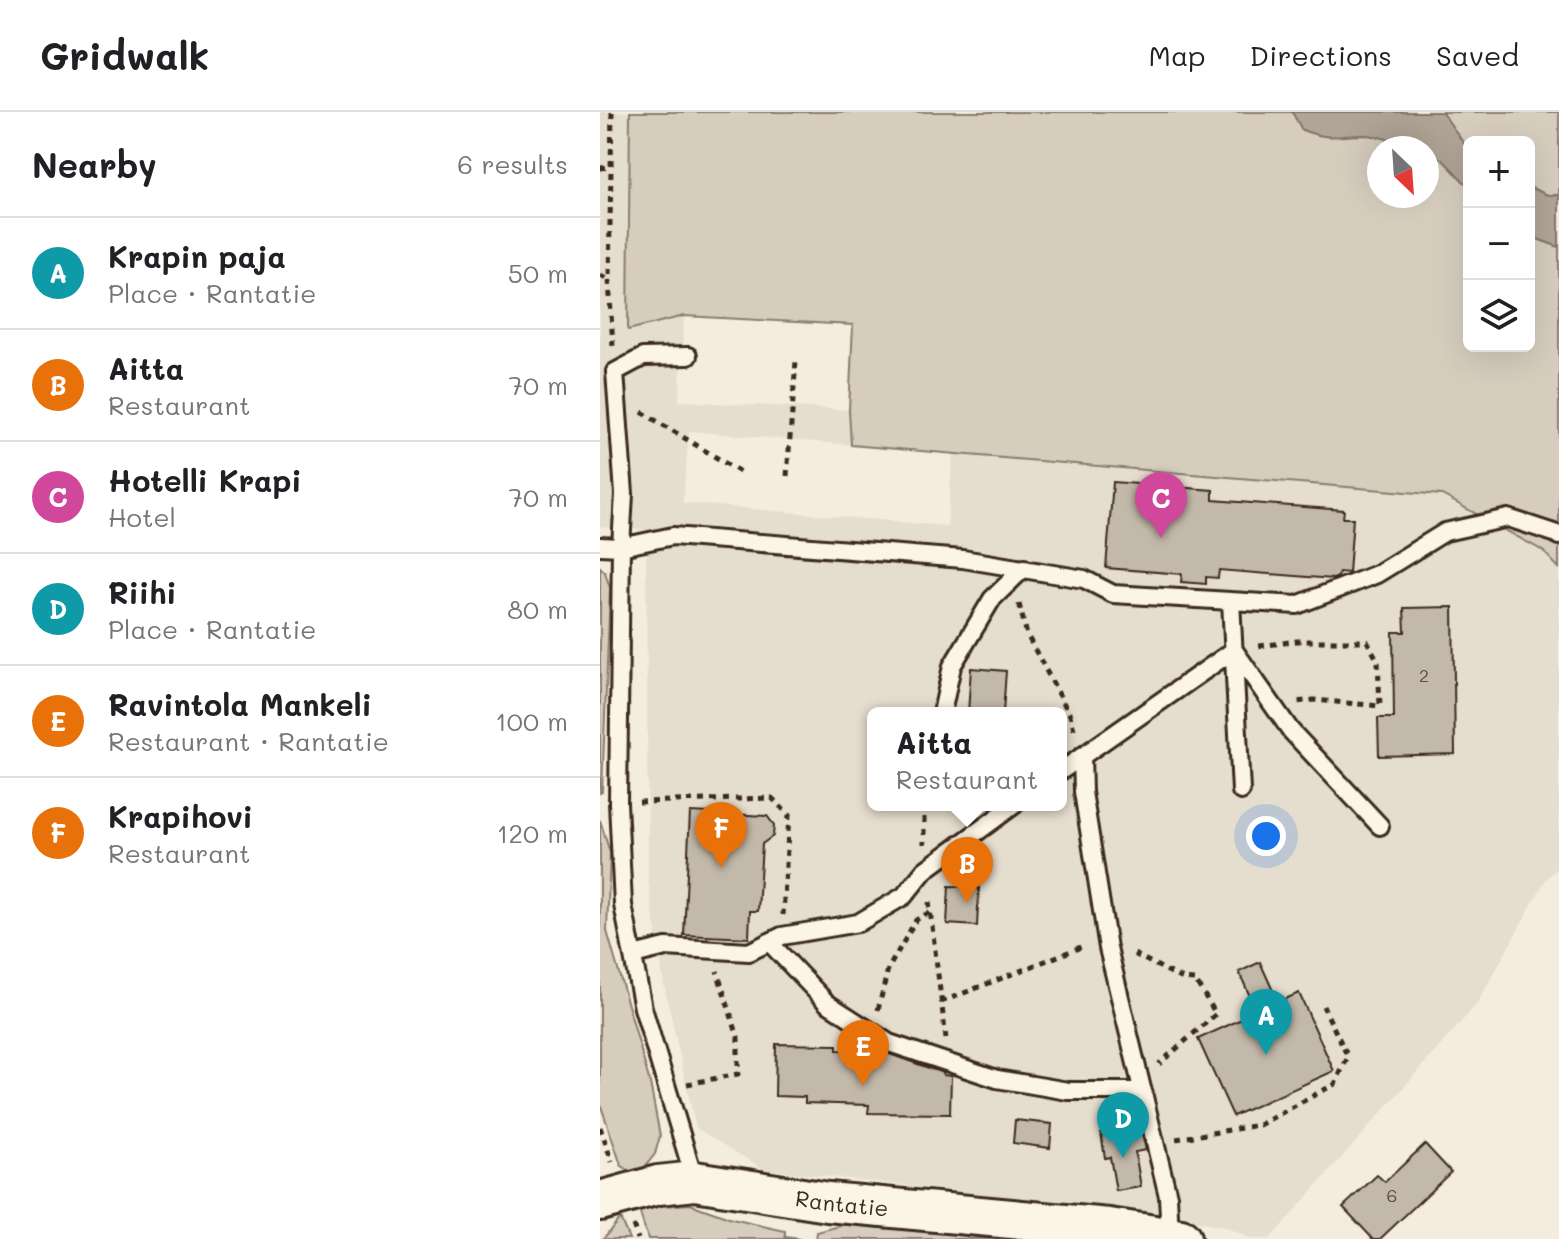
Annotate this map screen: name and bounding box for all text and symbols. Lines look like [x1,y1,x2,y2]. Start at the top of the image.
text: Gridwalk [40,30,209,80]
text: Map [1149,37,1206,73]
text: Directions [1250,37,1392,73]
text: Saved [1436,37,1519,73]
north arrow [1367,136,1439,208]
map controls [1463,136,1535,352]
button: + [1463,136,1535,208]
text: Nearby [32,142,157,187]
text: 6 results [457,147,568,181]
button: − [1463,208,1535,280]
text: Krapin paja [108,236,286,276]
text: A [49,256,67,290]
text: 50 m [508,256,568,290]
text: Place · Rantatie [108,276,316,310]
button: layers [1463,280,1535,352]
text: Aitta [108,348,184,388]
text: B [49,368,67,402]
text: 70 m [508,368,568,402]
text: Restaurant [108,388,250,422]
text: Hotelli Krapi [108,460,302,500]
pin: C [1135,472,1187,538]
text: C [48,480,68,514]
text: 70 m [508,480,568,514]
text: Hotel [108,500,176,534]
text: Riihi [108,572,177,612]
text: D [49,592,67,626]
text: 80 m [507,592,568,626]
text: Place · Rantatie [108,612,316,646]
house number: 2 [1419,663,1429,687]
text: Ravintola Mankeli [108,684,372,724]
text: E [50,704,66,738]
text: 100 m [495,704,568,738]
popup [867,707,1067,811]
text: Aitta [896,722,972,762]
text: Restaurant · Rantatie [108,724,389,758]
text: Restaurant [896,762,1038,796]
text: Krapihovi [108,796,253,836]
pin: F [695,802,747,868]
text: F [50,816,66,850]
text: 120 m [497,816,568,850]
your location [1246,816,1286,856]
text: Restaurant [108,836,250,870]
pin: B [941,837,993,903]
pin: A [1240,989,1292,1055]
pin: E [837,1020,889,1086]
pin: D [1097,1092,1149,1158]
street label: Rantatie [793,1183,890,1222]
house number: 6 [1387,1183,1397,1207]

